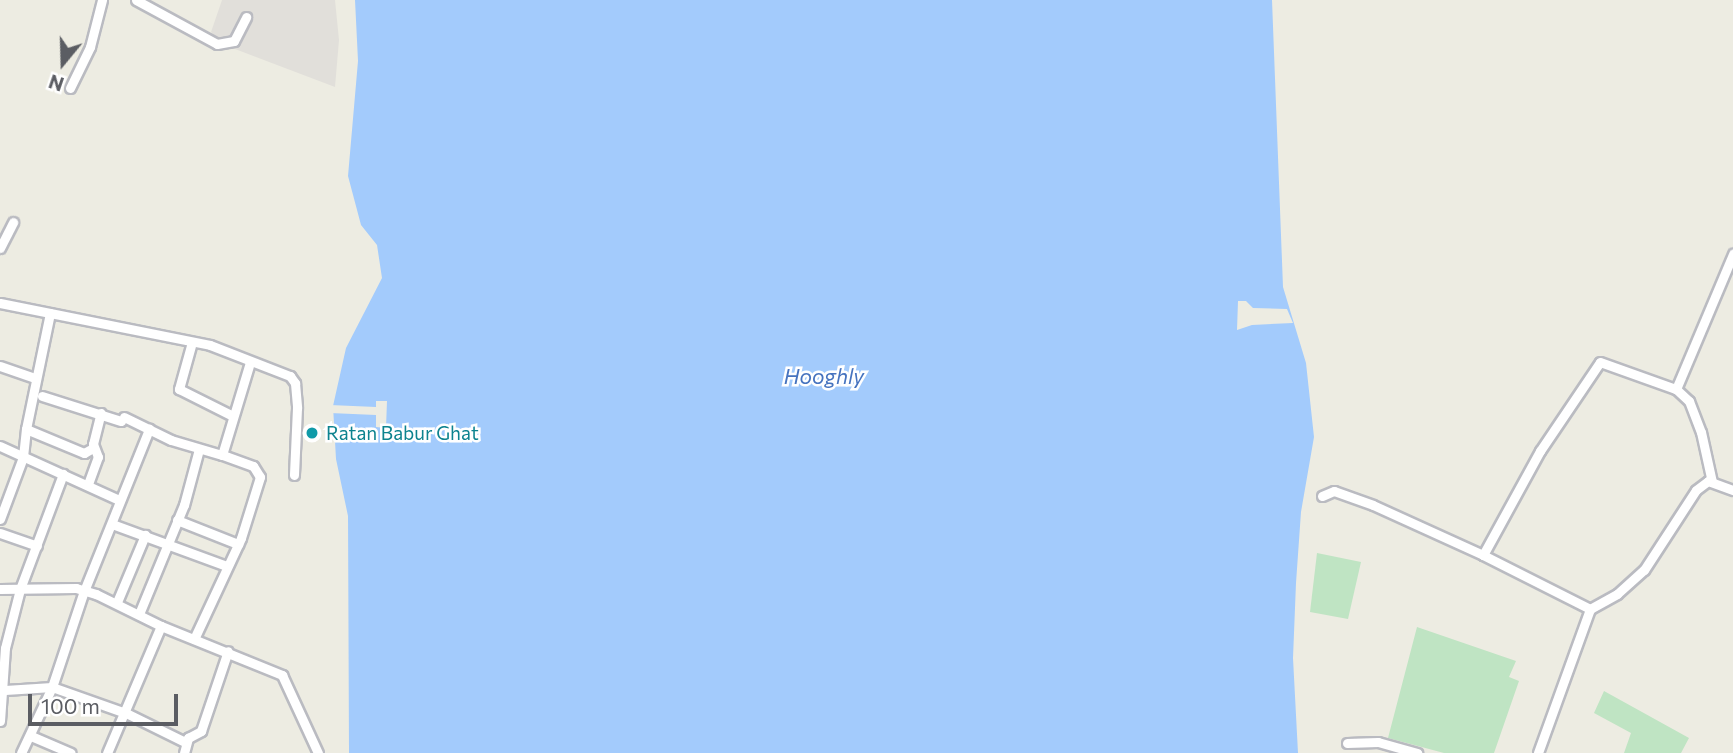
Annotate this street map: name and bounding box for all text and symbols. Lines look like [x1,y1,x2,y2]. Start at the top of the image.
north arrow [28,28,98,98]
text: N [46,70,66,97]
water label: Hooghly [784,363,864,389]
place label: Ratan Babur Ghat [326,422,479,444]
marker: Ratan Babur Ghat [304,425,320,441]
scale bar [32,680,182,724]
text: 100 m [41,693,100,718]

